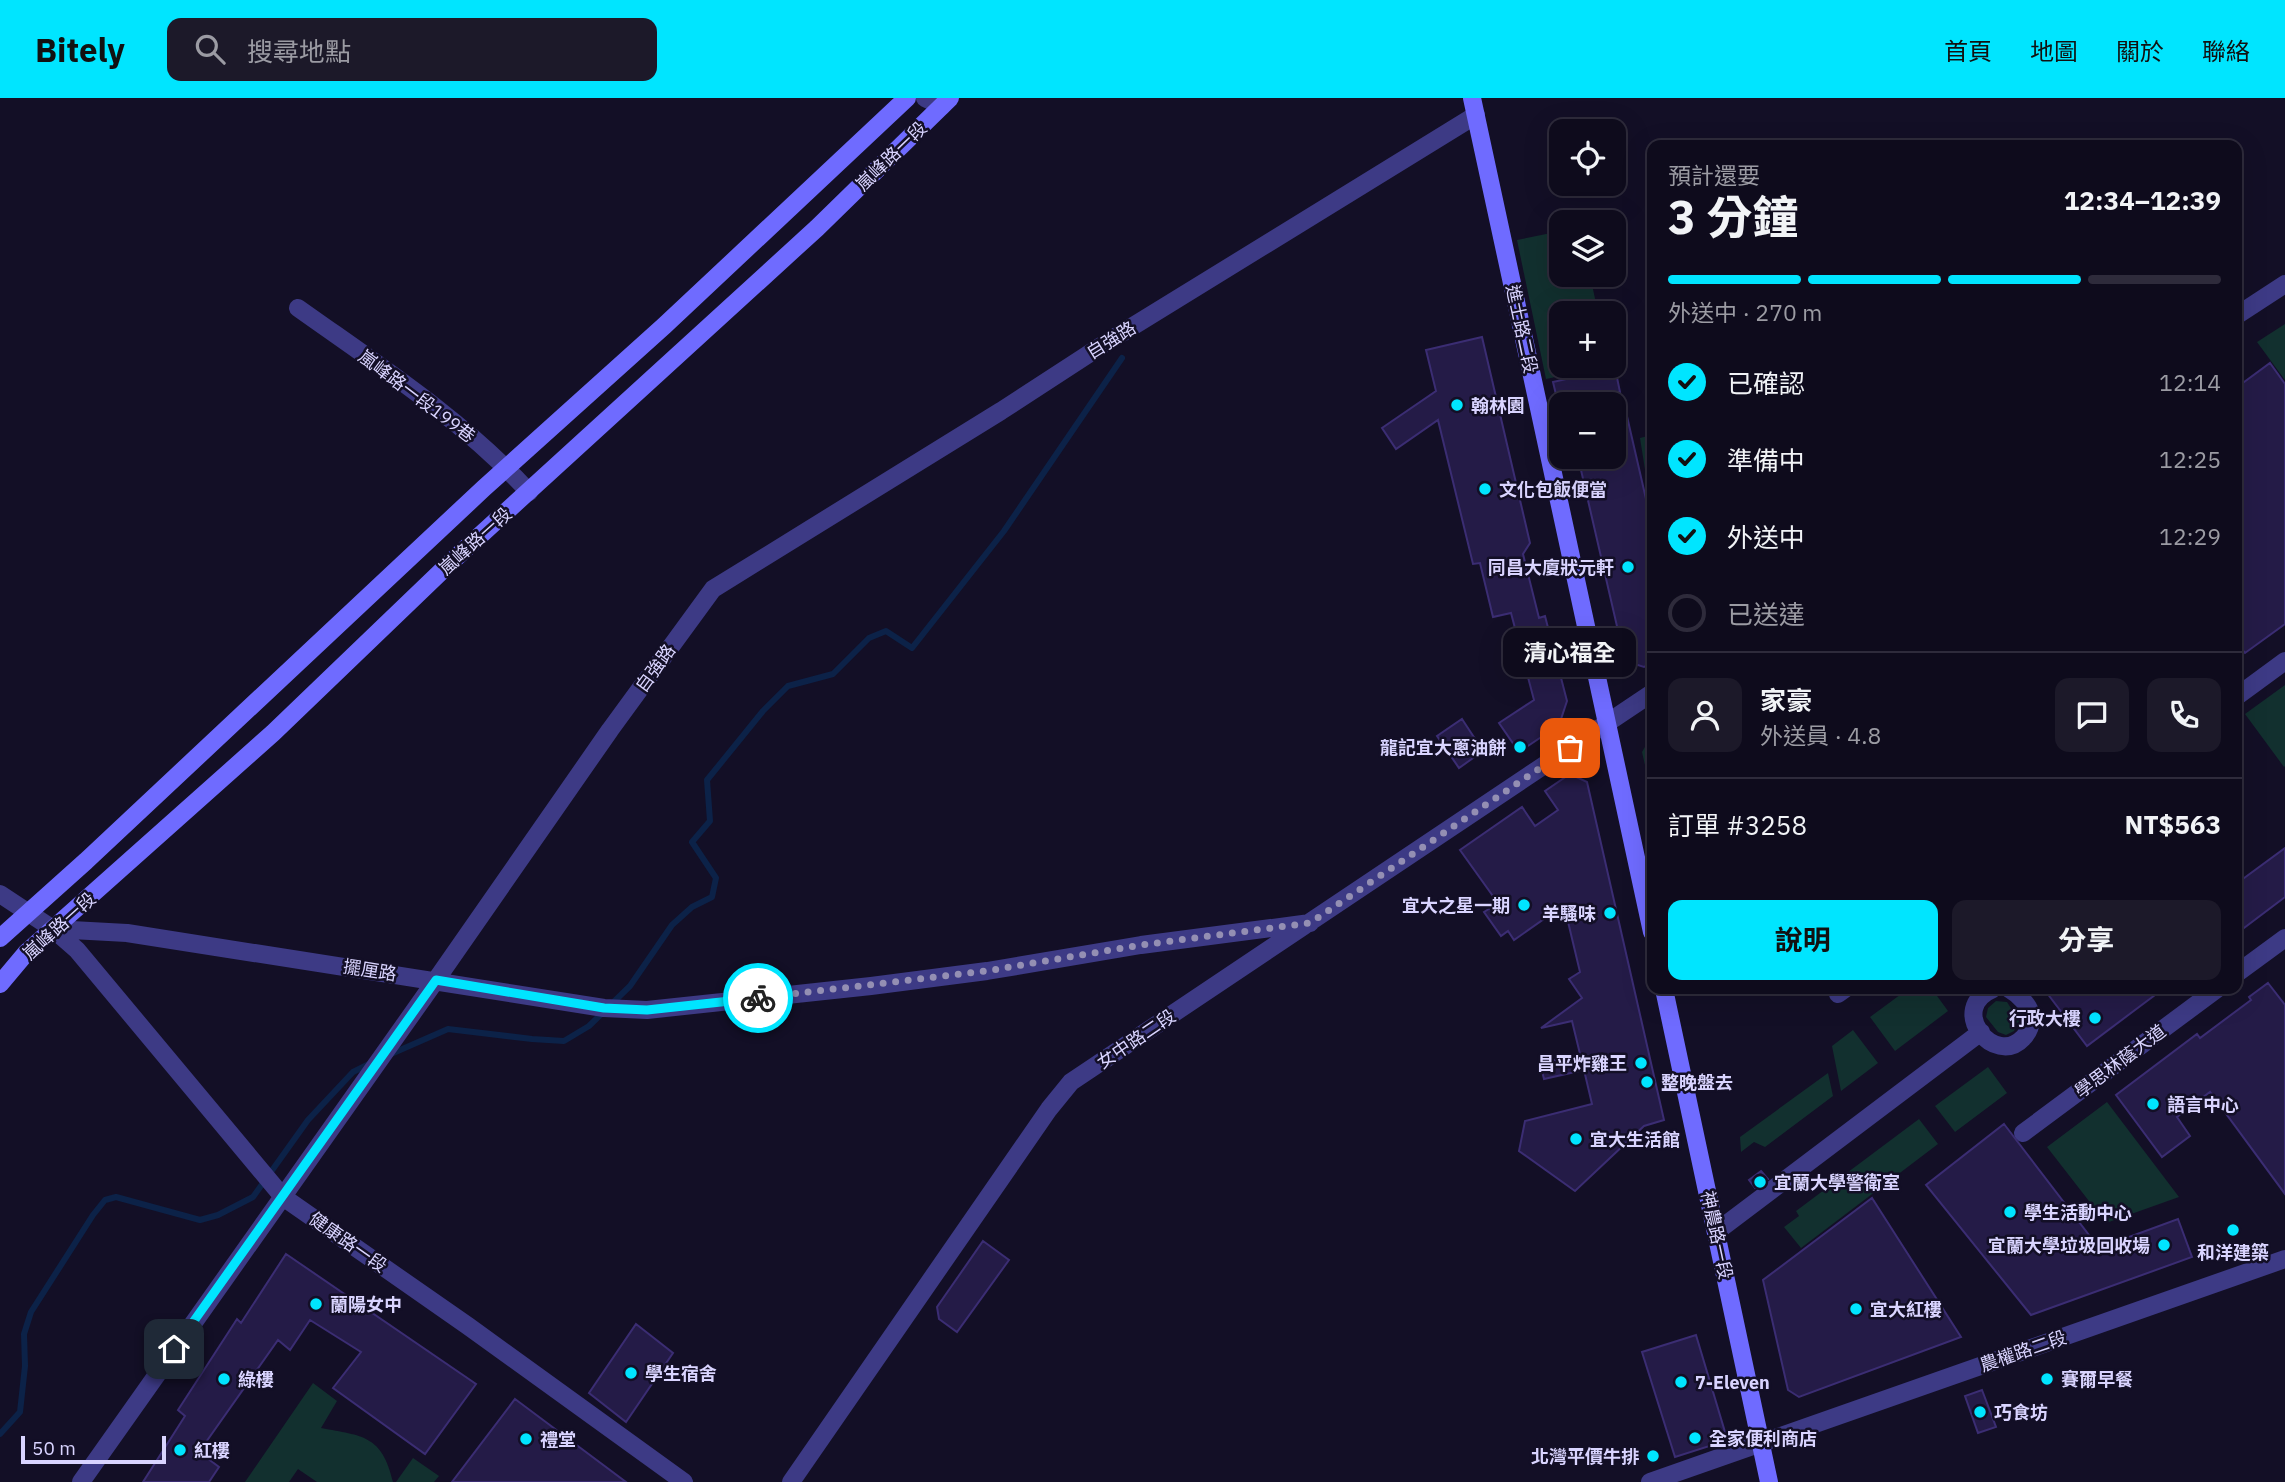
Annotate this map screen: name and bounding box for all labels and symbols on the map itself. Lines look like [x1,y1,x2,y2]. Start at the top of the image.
street label: 嵐峰路一段 [851,116,931,196]
street label: 進士路二段 [1501,283,1543,375]
street label: 自強路 [1082,316,1140,364]
street label: 嵐峰路一段199巷 [354,345,480,447]
place label: 翰林園 [1471,394,1525,417]
marker: 翰林園 [1449,397,1465,413]
place label: 文化包飯便當 [1499,478,1607,501]
marker: 文化包飯便當 [1477,481,1493,497]
street label: 嵐峰路一段 [434,502,516,580]
place label: 同昌大廈狀元軒 [1488,556,1614,579]
marker: 同昌大廈狀元軒 [1620,559,1636,575]
callout: 清心福全 [1504,629,1636,678]
street label: 自強路 [630,639,680,697]
pin [1540,718,1600,778]
place label: 龍記宜大蔥油餅 [1380,736,1506,759]
marker: 龍記宜大蔥油餅 [1512,739,1528,755]
street label: 嵐峰路一段 [18,887,100,965]
place label: 宜大之星一期 [1402,894,1510,917]
marker: 宜大之星一期 [1516,897,1532,913]
place label: 羊騷味 [1542,902,1596,925]
marker: 羊騷味 [1602,905,1618,921]
street label: 擺厘路 [342,954,398,986]
courier [723,963,793,1033]
street label: 女中路二段 [1092,1004,1180,1074]
place label: 行政大樓 [2009,1007,2081,1030]
marker: 行政大樓 [2087,1010,2103,1026]
street label: 學思林蔭大道 [2070,1019,2170,1103]
place label: 昌平炸雞王 [1537,1052,1627,1075]
marker: 昌平炸雞王 [1633,1055,1649,1071]
place label: 整晚盤去 [1661,1071,1733,1094]
marker: 整晚盤去 [1639,1074,1655,1090]
place label: 語言中心 [2167,1093,2239,1116]
marker: 語言中心 [2145,1096,2161,1112]
place label: 宜大生活館 [1590,1128,1680,1151]
marker: 宜大生活館 [1568,1131,1584,1147]
place label: 宜蘭大學警衛室 [1774,1171,1900,1194]
marker: 宜蘭大學警衛室 [1752,1174,1768,1190]
street label: 神農路一段 [1696,1189,1738,1281]
place label: 學生活動中心 [2024,1201,2132,1224]
marker: 學生活動中心 [2002,1204,2018,1220]
street label: 健康路一段 [305,1207,391,1277]
marker: 和洋建築 [2225,1222,2241,1238]
place label: 宜蘭大學垃圾回收場 [1988,1234,2150,1257]
marker: 宜蘭大學垃圾回收場 [2156,1237,2172,1253]
place label: 和洋建築 [2197,1241,2269,1264]
place label: 蘭陽女中 [330,1293,402,1316]
marker: 蘭陽女中 [308,1296,324,1312]
place label: 宜大紅樓 [1870,1298,1942,1321]
marker: 宜大紅樓 [1848,1301,1864,1317]
pin [144,1319,204,1379]
street label: 農權路二段 [1977,1325,2069,1377]
place label: 學生宿舍 [645,1362,717,1385]
marker: 學生宿舍 [623,1365,639,1381]
place label: 綠樓 [238,1368,274,1391]
place label: 賽爾早餐 [2061,1368,2133,1391]
marker: 綠樓 [216,1371,232,1387]
place label: 7-Eleven [1695,1371,1770,1394]
marker: 賽爾早餐 [2039,1371,2055,1387]
marker: 7-Eleven [1673,1374,1689,1390]
place label: 巧食坊 [1994,1401,2048,1424]
marker: 巧食坊 [1972,1404,1988,1420]
place label: 全家便利商店 [1709,1427,1817,1450]
place label: 禮堂 [540,1428,576,1451]
marker: 全家便利商店 [1687,1430,1703,1446]
marker: 禮堂 [518,1431,534,1447]
scale bar [21,1433,166,1465]
place label: 紅樓 [194,1439,230,1462]
marker: 紅樓 [172,1442,188,1458]
place label: 北灣平價牛排 [1531,1445,1639,1468]
marker: 北灣平價牛排 [1645,1448,1661,1464]

